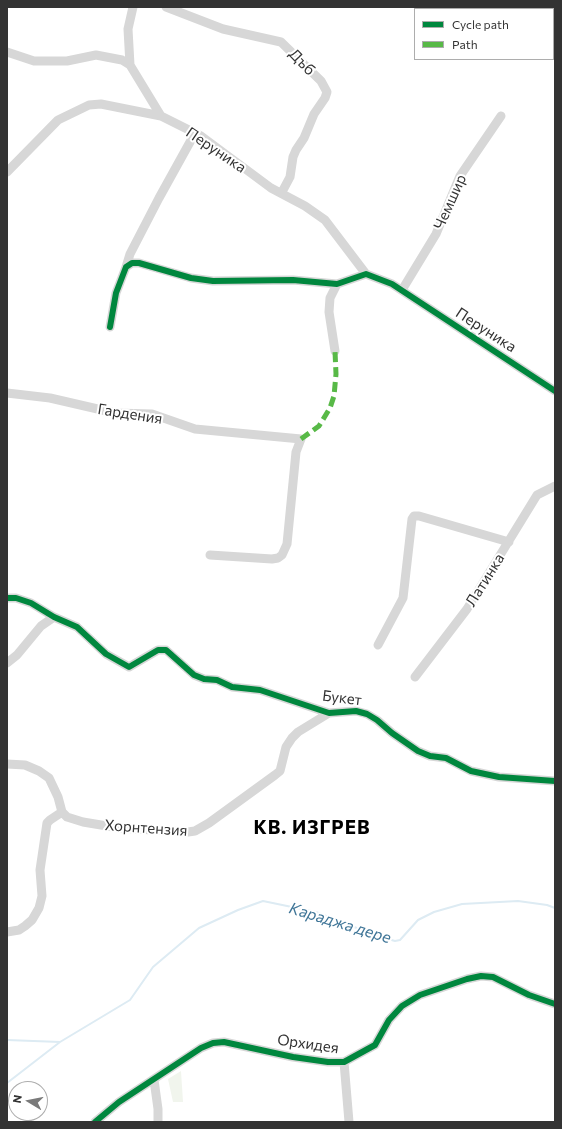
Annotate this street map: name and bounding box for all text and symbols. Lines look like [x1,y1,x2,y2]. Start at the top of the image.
legend [414,8,554,60]
text: Cycle path [452,17,509,31]
text: Path [452,37,478,51]
street label: Дъб [285,45,319,79]
street label: Перуника [183,123,249,177]
street label: Чемшир [430,172,470,232]
street label: Перуника [452,304,520,356]
street label: Гардения [96,400,164,428]
street label: Латинка [462,550,508,610]
street label: Букет [321,687,363,709]
street label: Хорнтензия [104,816,188,840]
district label: КВ. ИЗГРЕВ [253,817,371,839]
water label: Караджа дере [287,898,393,948]
street label: Орхидея [276,1031,340,1057]
north arrow [8,1081,48,1121]
text: N [10,1094,24,1104]

